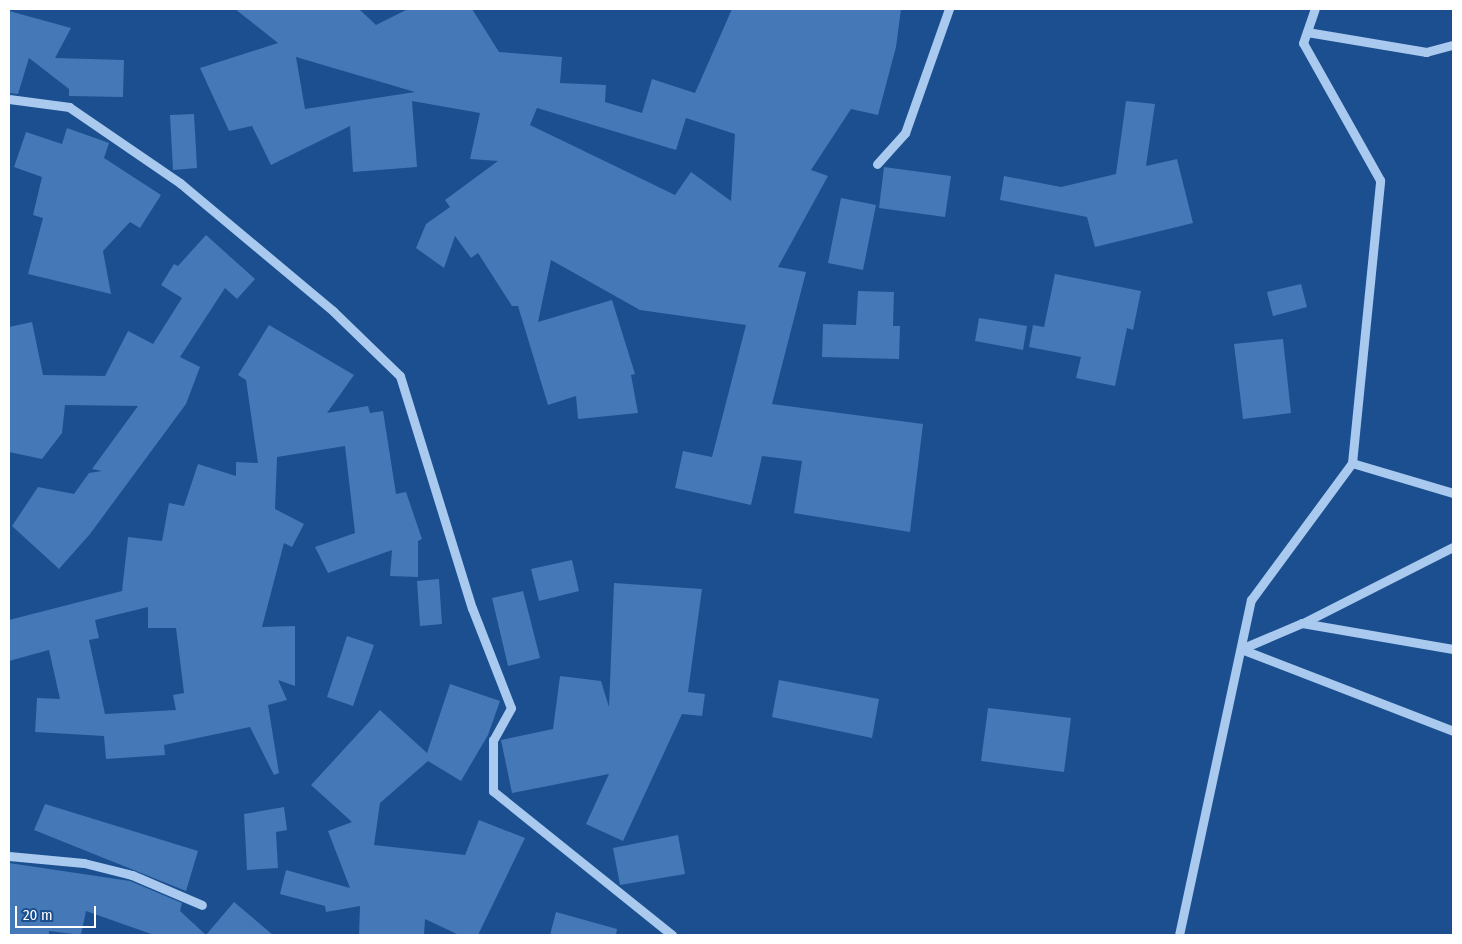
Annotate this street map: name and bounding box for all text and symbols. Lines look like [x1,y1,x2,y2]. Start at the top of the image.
scale bar [18,896,99,928]
text: 20 m [23,906,53,924]

